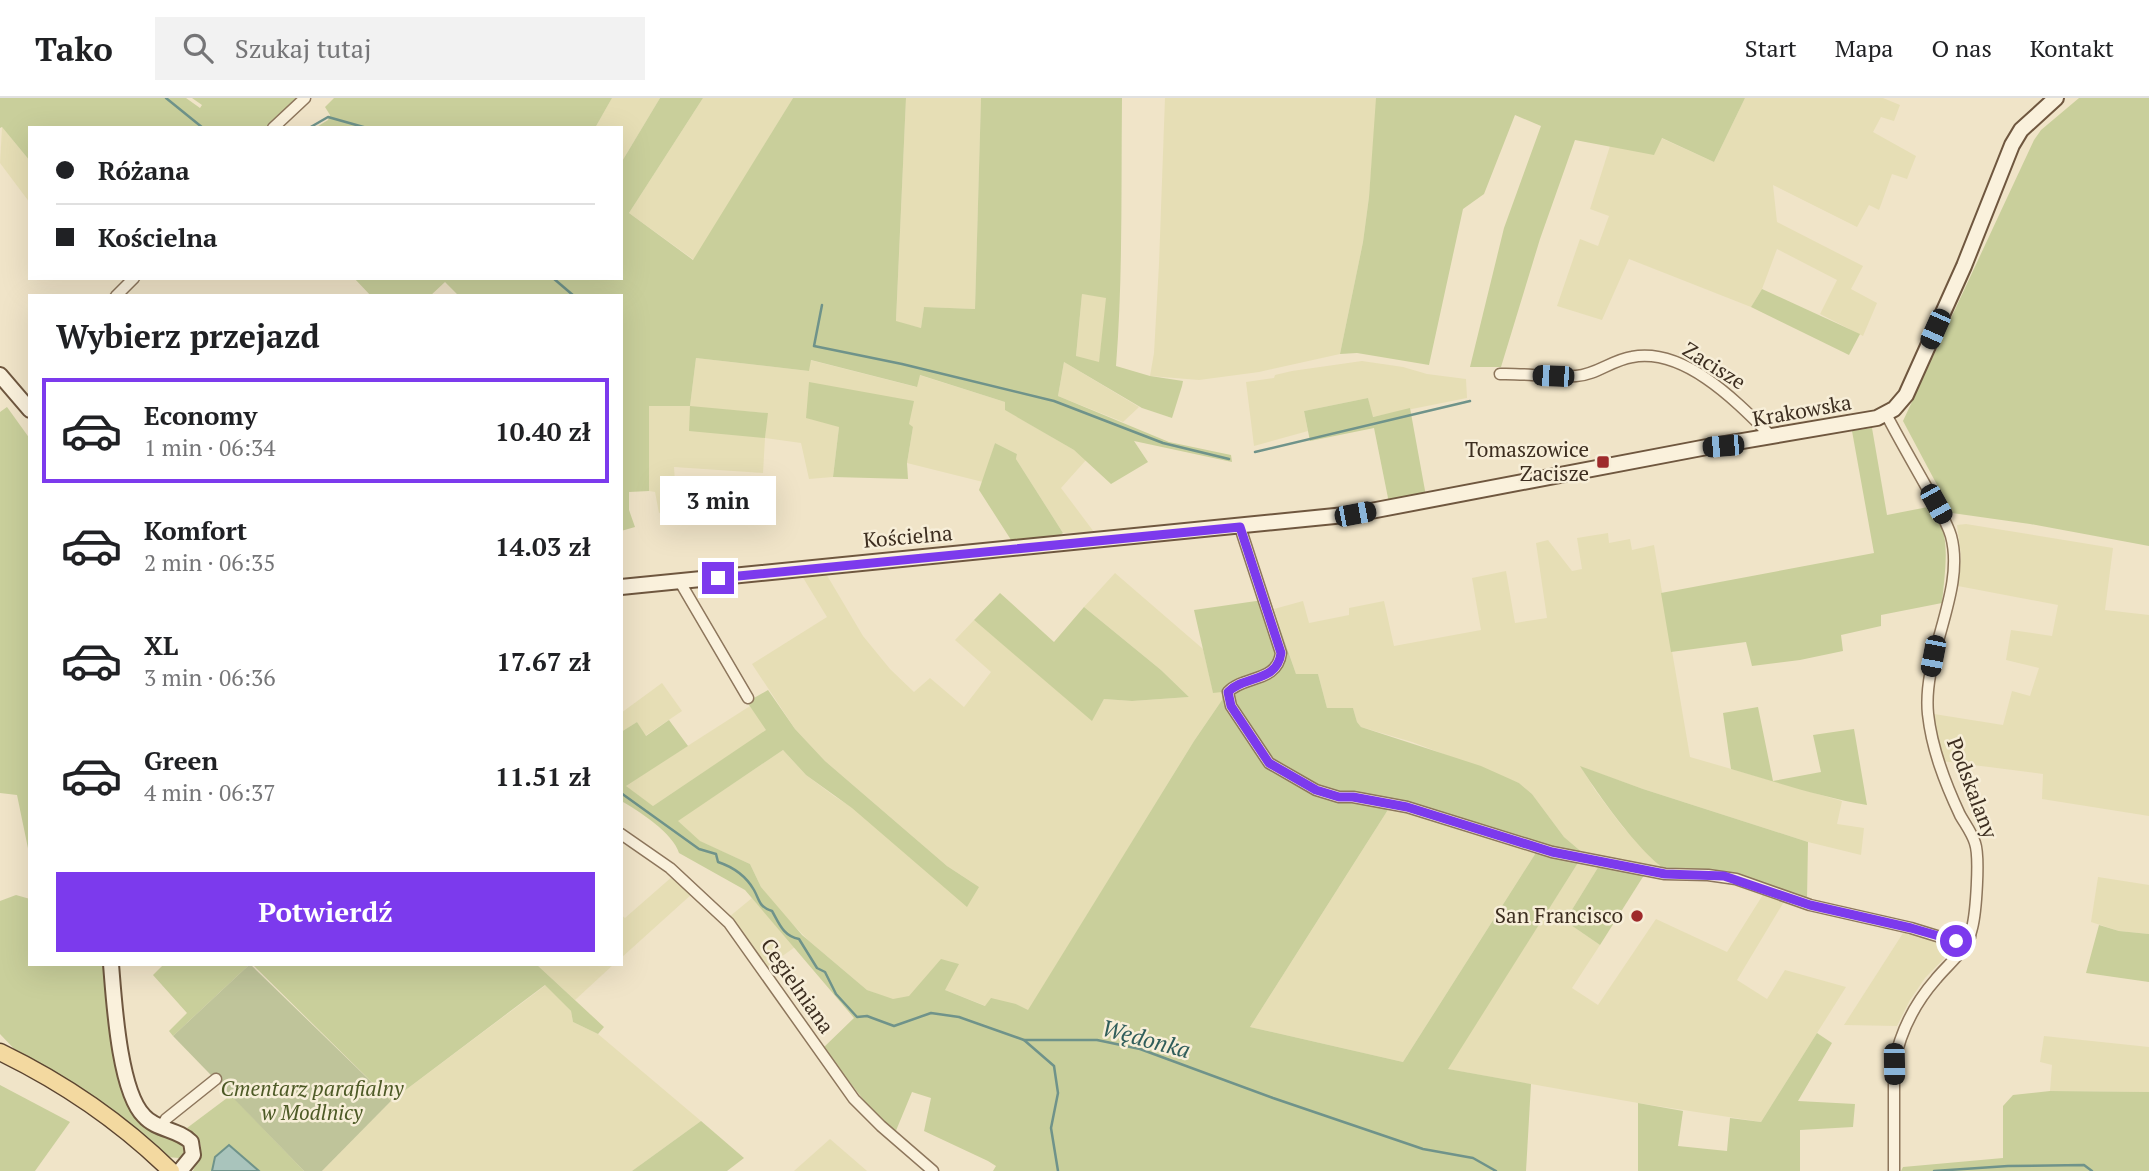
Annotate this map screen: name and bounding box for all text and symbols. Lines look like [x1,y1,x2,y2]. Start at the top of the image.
search box [155,17,645,80]
text: Tako [35,27,113,70]
icon: search [179,29,217,67]
text: Szukaj tutaj [235,31,371,65]
text: Start [1745,32,1797,64]
text: Mapa [1835,32,1893,64]
text: O nas [1931,32,1992,64]
text: Kontakt [2030,32,2114,64]
text: Różana [98,153,190,187]
text: Kościelna [98,220,218,254]
car [1917,306,1954,352]
text: Wybierz przejazd [56,315,320,357]
street label: Zacisze [1678,335,1751,395]
car [1532,365,1575,387]
street label: Krakowska [1750,387,1854,432]
text: Economy [144,398,257,432]
icon: car [60,399,123,462]
text: 10.40 zł [495,414,591,448]
text: 1 min · 06:34 [144,432,276,463]
car [1702,434,1745,458]
place label: Tomaszowice Zacisze [1465,435,1589,487]
marker: Tomaszowice Zacisze [1595,454,1611,470]
callout: 3 min [660,476,776,526]
car [1917,481,1956,527]
text: 3 min [687,485,749,516]
car [1333,500,1378,528]
text: Komfort [144,513,247,547]
icon: car [60,514,123,577]
street label: Kościelna [862,518,954,554]
text: 14.03 zł [495,529,591,563]
text: 2 min · 06:35 [144,547,276,578]
route end [702,562,734,594]
text: XL [144,628,178,662]
icon: car [60,629,123,692]
car [1919,633,1948,679]
text: 17.67 zł [496,644,591,678]
text: 3 min · 06:36 [144,662,276,693]
street label: Podskalany [1941,733,2005,842]
text: Green [144,743,218,777]
icon: car [60,744,123,807]
text: 11.51 zł [495,759,591,793]
text: 4 min · 06:37 [144,777,276,808]
button: Potwierdź [56,872,595,952]
place label: San Francisco [1495,901,1623,929]
marker: San Francisco [1629,908,1645,924]
route start [1940,925,1972,957]
street label: Cegielniana [755,932,841,1039]
water label: Wędonka [1098,1012,1194,1065]
car [1884,1043,1905,1085]
park label: Cmentarz parafialny w Modlnicy [220,1074,404,1126]

